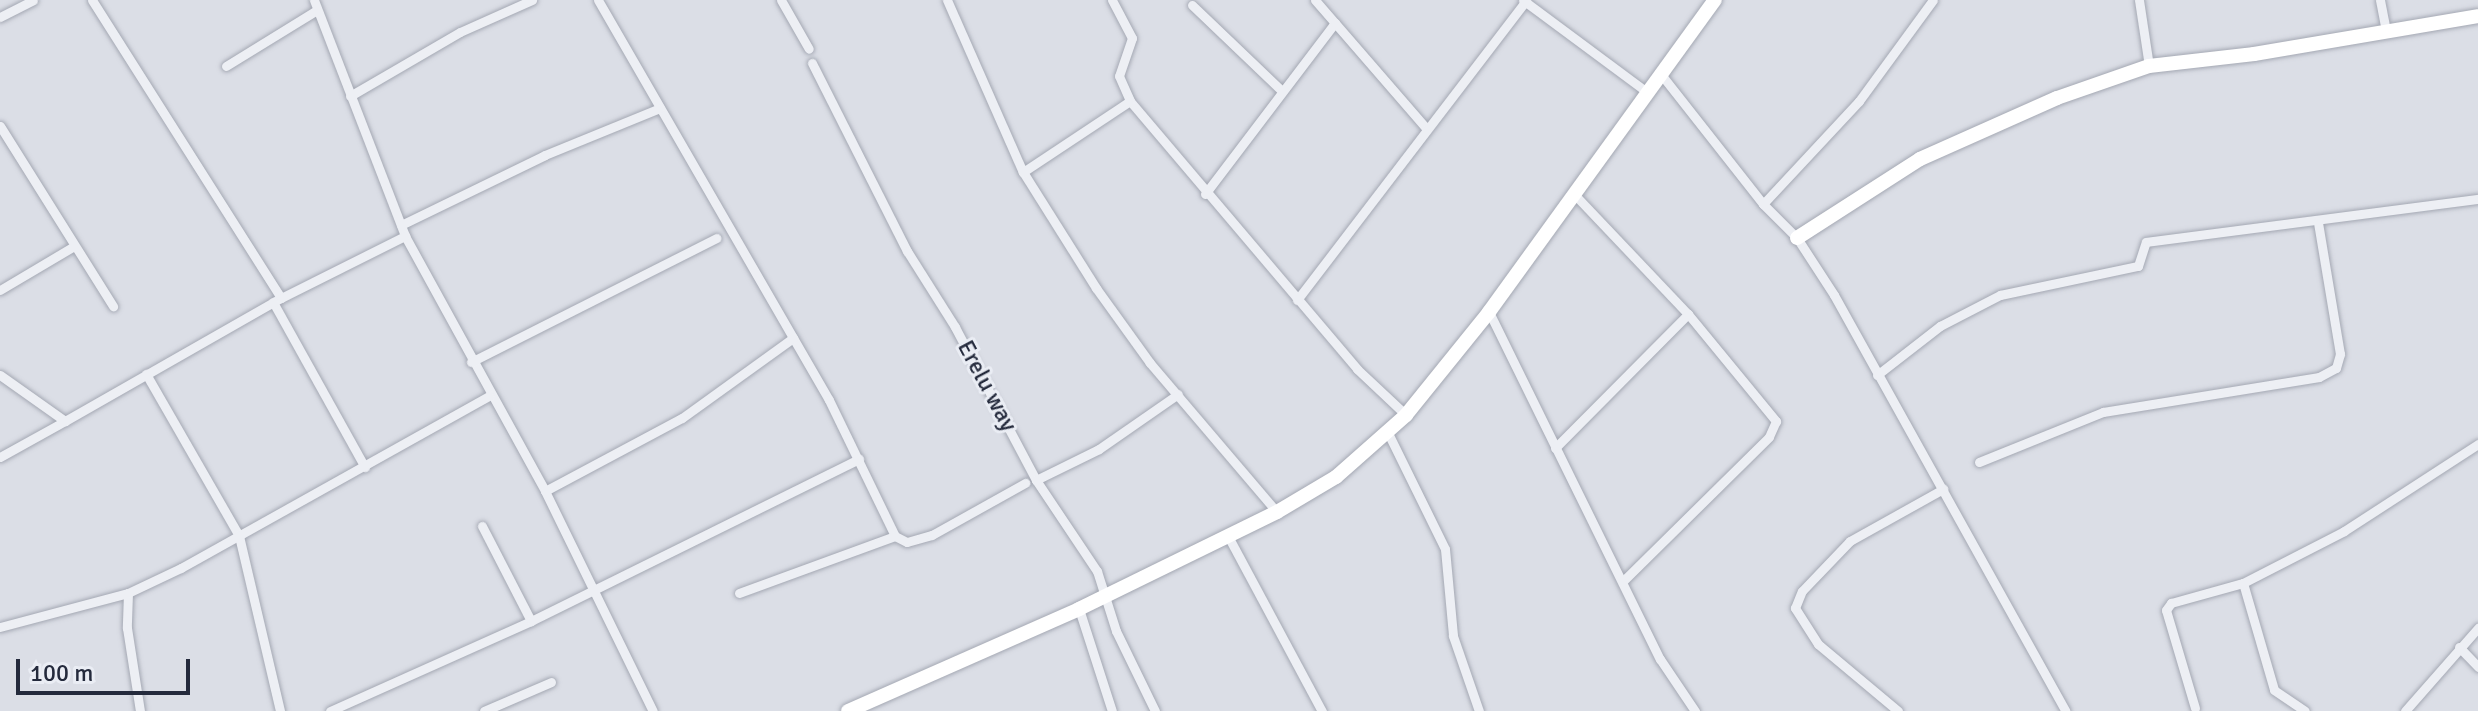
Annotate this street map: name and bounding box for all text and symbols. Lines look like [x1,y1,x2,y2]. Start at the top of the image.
street label: Erelu way [951,335,1023,437]
scale bar [20,643,194,693]
text: 100 m [30,658,93,688]

